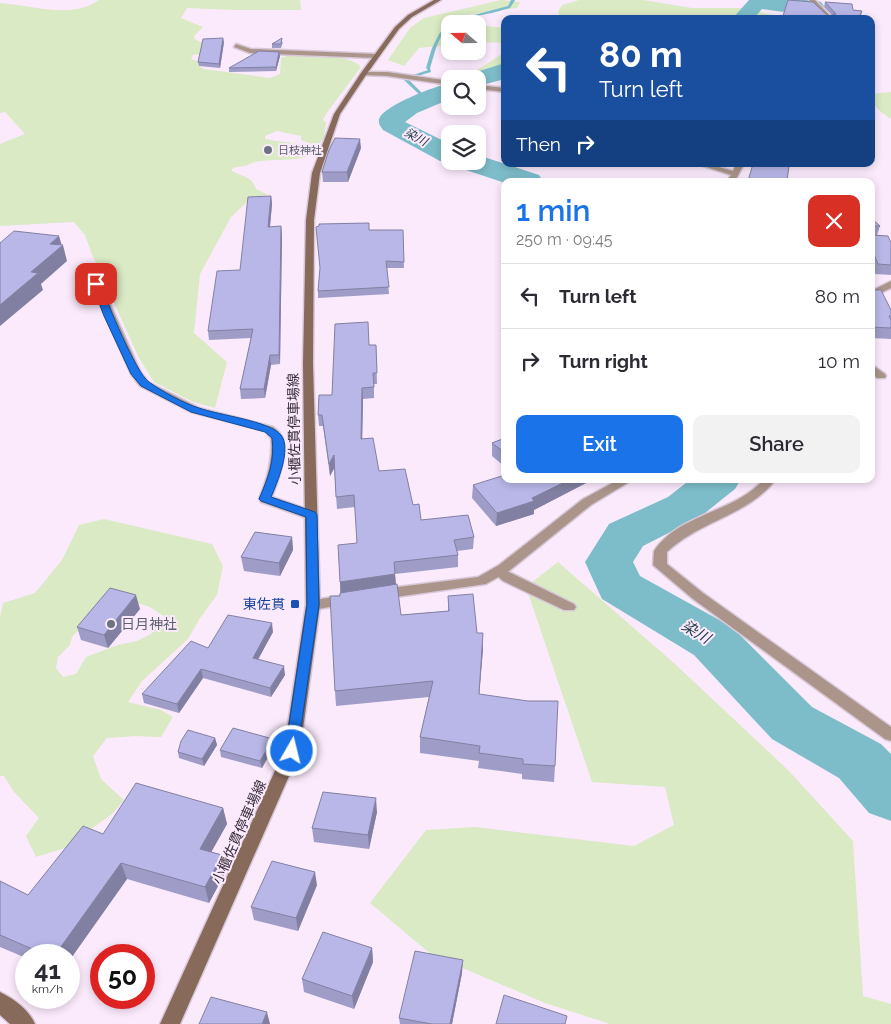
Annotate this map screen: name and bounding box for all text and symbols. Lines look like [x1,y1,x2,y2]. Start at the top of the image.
north arrow [441,15,486,60]
map controls [441,15,486,170]
text: 80 m [599,34,683,75]
icon: left [516,35,581,100]
button: search [441,70,486,115]
text: Turn left [599,76,683,102]
water label: 染川 [402,125,432,150]
button: layers [441,125,486,170]
icon: right [571,130,599,158]
text: Then [516,133,561,155]
marker: 日枝神社 [262,144,274,156]
place label: 日枝神社 [278,144,322,157]
text: 1 min [516,193,591,228]
button: close [808,195,860,247]
text: 250 m · 09:45 [516,230,612,249]
pin [75,263,117,305]
icon: arrive [82,270,110,298]
icon: left [516,282,544,310]
text: Turn left [559,285,636,307]
text: 80 m [815,285,860,307]
icon: right [516,347,544,375]
text: Turn right [559,350,648,372]
text: 10 m [818,350,860,372]
street label: 小櫃佐貫停車場線 [285,373,303,485]
button: Exit [516,415,683,473]
button: Share [693,415,860,473]
place label: 東佐貫 [243,596,285,612]
marker: 東佐貫 [289,598,301,610]
place label: 日月神社 [121,616,177,632]
water label: 染川 [679,617,715,648]
marker: 日月神社 [105,618,117,630]
position arrow [265,724,317,776]
street label: 小櫃佐貫停車場線 [209,778,269,886]
speed limit sign: 50 [90,944,155,1009]
text: 41 [34,955,61,985]
text: km/h [32,982,63,996]

